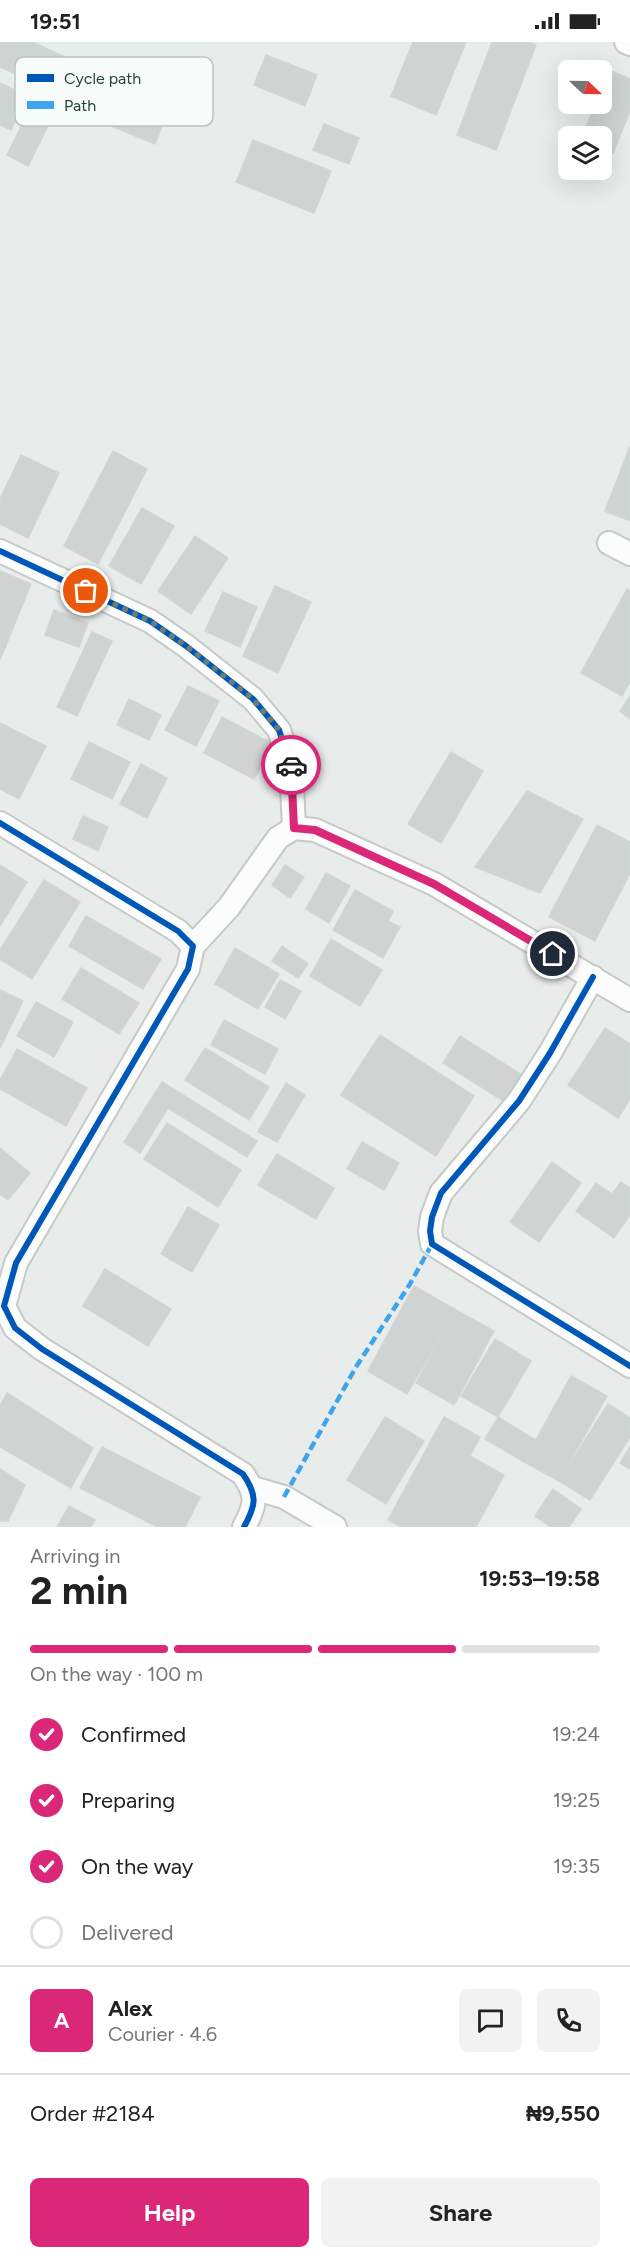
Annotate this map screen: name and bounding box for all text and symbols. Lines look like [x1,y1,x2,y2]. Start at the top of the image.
text: 19:51 [30,8,81,35]
legend [15,57,213,126]
north arrow [558,60,612,114]
map controls [558,60,612,180]
text: Cycle path [64,69,141,88]
text: Path [64,96,96,115]
button: layers [558,126,612,180]
pin [60,565,111,616]
icon: bag [69,574,102,607]
courier [261,735,321,795]
icon: car [275,749,308,782]
pin [527,928,578,979]
icon: home [536,937,569,970]
text: Arriving in [30,1544,120,1568]
text: 19:53–19:58 [479,1565,600,1592]
text: 2 min [30,1567,128,1614]
text: On the way · 100 m [30,1662,203,1686]
icon: check [30,1718,63,1751]
text: Confirmed [81,1721,186,1748]
text: 19:24 [552,1722,600,1746]
icon: check [30,1784,63,1817]
text: Preparing [81,1787,175,1814]
text: 19:25 [553,1788,600,1812]
icon: check [30,1850,63,1883]
text: On the way [81,1853,193,1880]
text: 19:35 [553,1854,600,1878]
text: Delivered [81,1919,174,1946]
button: chat [459,1989,522,2052]
button: phone [537,1989,600,2052]
text: Alex [108,1995,153,2022]
text: A [54,2007,69,2034]
text: Courier · 4.6 [108,2022,217,2046]
text: Order #2184 [30,2100,155,2127]
text: ₦9,550 [526,2100,600,2127]
button: Help [30,2178,309,2247]
button: Share [321,2178,600,2247]

